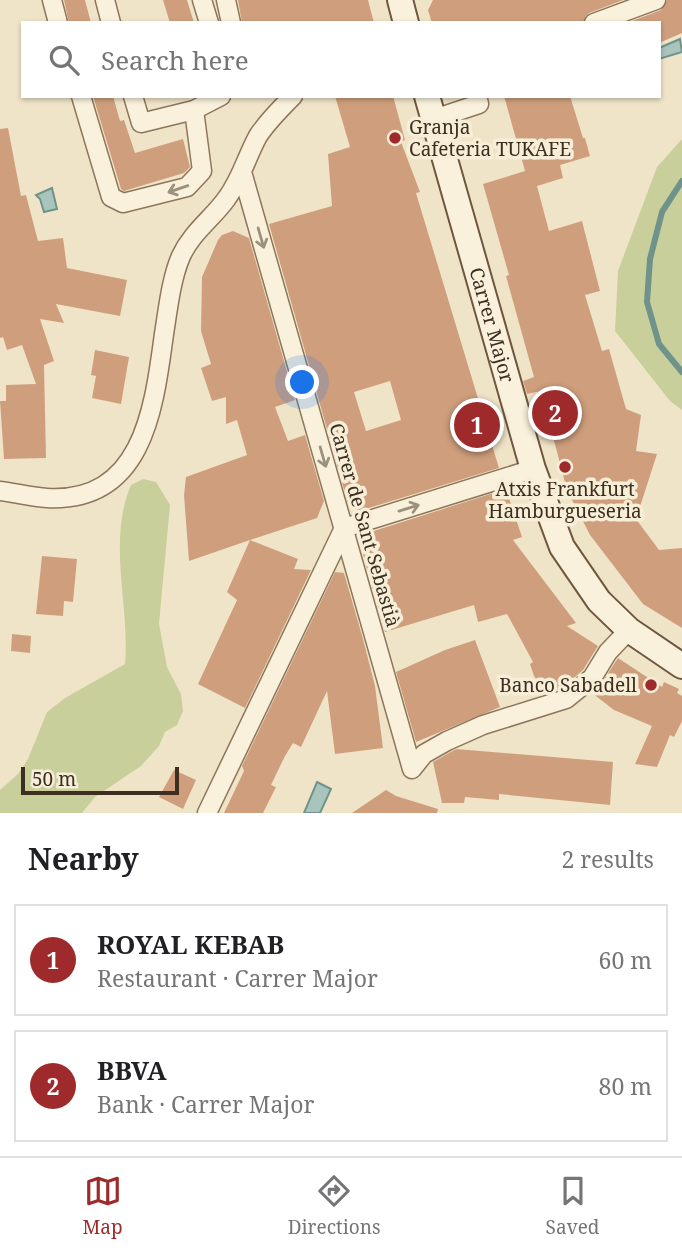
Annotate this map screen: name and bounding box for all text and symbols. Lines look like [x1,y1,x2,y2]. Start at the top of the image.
search box [21,21,661,98]
icon: search [45,41,83,79]
text: Search here [101,42,249,78]
place label: Granja Cafeteria TUKAFE [409,114,571,162]
marker: Granja Cafeteria TUKAFE [387,130,403,146]
one-way arrow [167,184,189,196]
one-way arrow [255,227,268,249]
street label: Carrer Major [463,264,521,386]
your location [285,365,319,399]
pin: 2 [532,387,578,439]
pin: 1 [454,399,500,451]
street label: Carrer de Sant Sebastià [323,420,407,630]
one-way arrow [318,446,331,468]
marker: Atxis Frankfurt Hamburgueseria [557,459,573,475]
place label: Atxis Frankfurt Hamburgueseria [488,476,642,524]
one-way arrow [397,500,419,513]
place label: Banco Sabadell [499,672,637,698]
marker: Banco Sabadell [643,677,659,693]
scale bar [21,764,178,796]
text: 50 m [32,766,76,792]
text: Nearby [28,838,139,879]
text: 2 results [561,843,654,875]
text: ROYAL KEBAB [97,926,284,962]
text: 1 [47,944,60,976]
text: 60 m [599,944,652,976]
text: Restaurant · Carrer Major [97,962,378,994]
text: BBVA [97,1052,167,1088]
text: 2 [47,1070,60,1102]
text: 80 m [599,1070,652,1102]
text: Bank · Carrer Major [97,1088,314,1120]
tab: Map [83,1172,123,1240]
tab: Directions [288,1172,381,1240]
tab: Saved [546,1172,599,1240]

